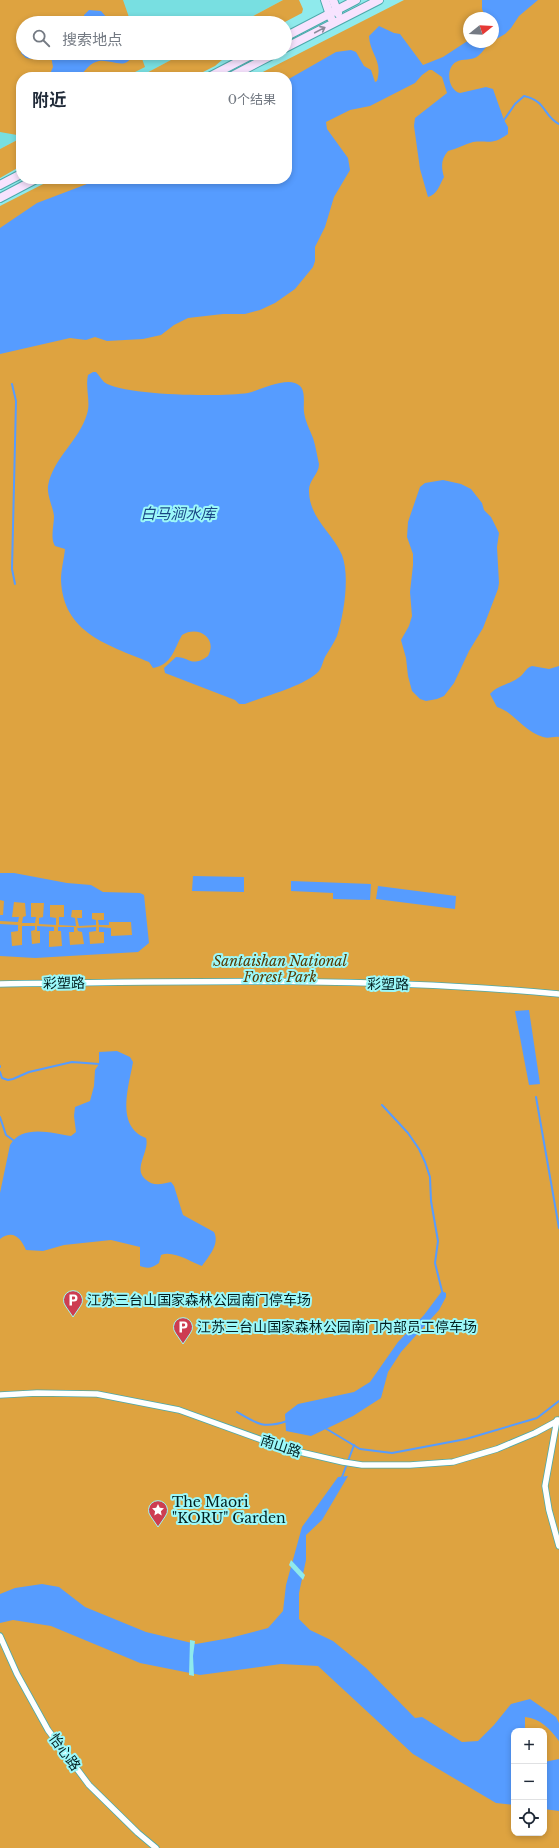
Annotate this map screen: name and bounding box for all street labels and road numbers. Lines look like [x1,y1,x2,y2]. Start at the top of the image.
street label: 彩塑路 [43,974,85,992]
street label: 彩塑路 [367,975,409,993]
street label: 南山路 [258,1431,304,1461]
street label: 怡心路 [45,1730,85,1774]

